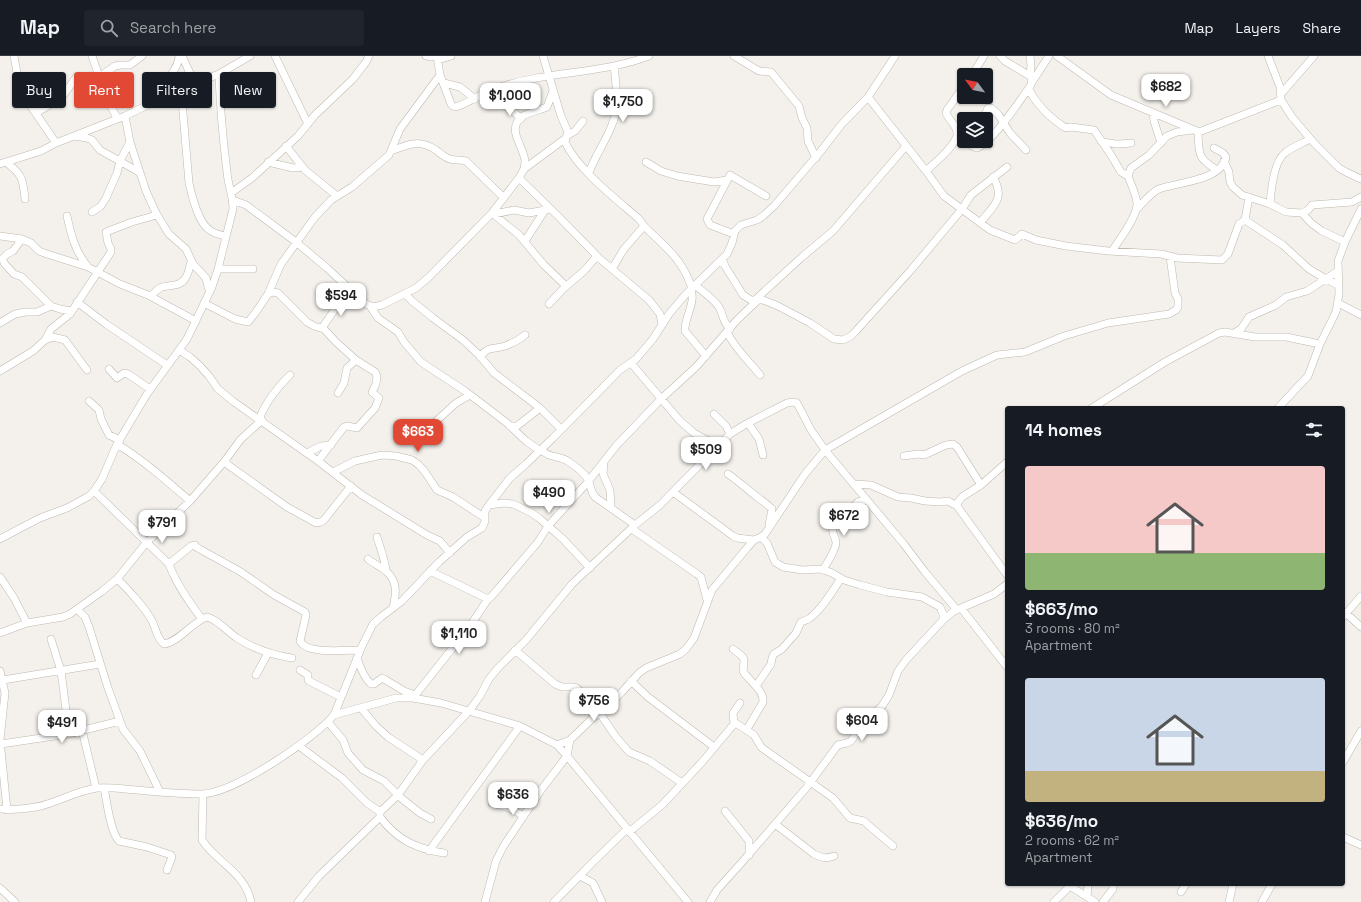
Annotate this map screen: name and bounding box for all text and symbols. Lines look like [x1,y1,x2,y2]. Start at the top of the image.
search box [84,10,364,46]
text: Map [20,15,60,40]
icon: search [98,17,120,39]
text: Search here [130,18,216,37]
text: Map [1184,19,1214,37]
text: Layers [1236,19,1280,37]
text: Share [1302,19,1341,37]
north arrow [957,68,993,104]
map controls [957,68,993,148]
chip: Buy [12,72,66,108]
chip: Rent [74,72,134,108]
chip: Filters [142,72,212,108]
chip: New [220,72,276,108]
pin: $682 [1142,74,1190,108]
text: $682 [1150,78,1182,95]
pin: $1,000 [477,83,543,117]
text: $1,000 [489,87,531,104]
pin: $1,750 [590,89,656,123]
text: $1,750 [603,93,643,110]
button: layers [957,112,993,148]
pin: $594 [317,283,365,317]
text: $594 [325,287,357,304]
pin: $663 [394,419,442,453]
text: 14 homes [1025,419,1102,441]
icon: filters [1303,419,1325,441]
text: $663 [402,423,434,440]
pin: $509 [682,437,730,471]
text: $509 [690,441,722,458]
pin: $490 [525,480,573,514]
text: $490 [533,484,565,501]
icon: home [1139,492,1211,564]
pin: $672 [820,503,868,537]
text: $672 [829,507,859,524]
pin: $791 [138,510,186,544]
text: $791 [148,514,177,531]
text: $663/mo [1025,598,1098,620]
text: 3 rooms · 80 m² [1025,620,1120,637]
pin: $1,110 [426,621,492,655]
text: $1,110 [440,625,478,642]
text: Apartment [1025,637,1093,654]
pin: $756 [570,688,618,722]
text: $756 [579,692,609,709]
icon: home [1139,704,1211,776]
pin: $604 [838,708,886,742]
pin: $491 [38,710,86,744]
text: $604 [846,712,878,729]
text: $491 [47,714,77,731]
pin: $636 [489,782,537,816]
text: $636 [497,786,529,803]
text: $636/mo [1025,810,1098,832]
text: 2 rooms · 62 m² [1025,832,1119,849]
text: Apartment [1025,849,1093,866]

